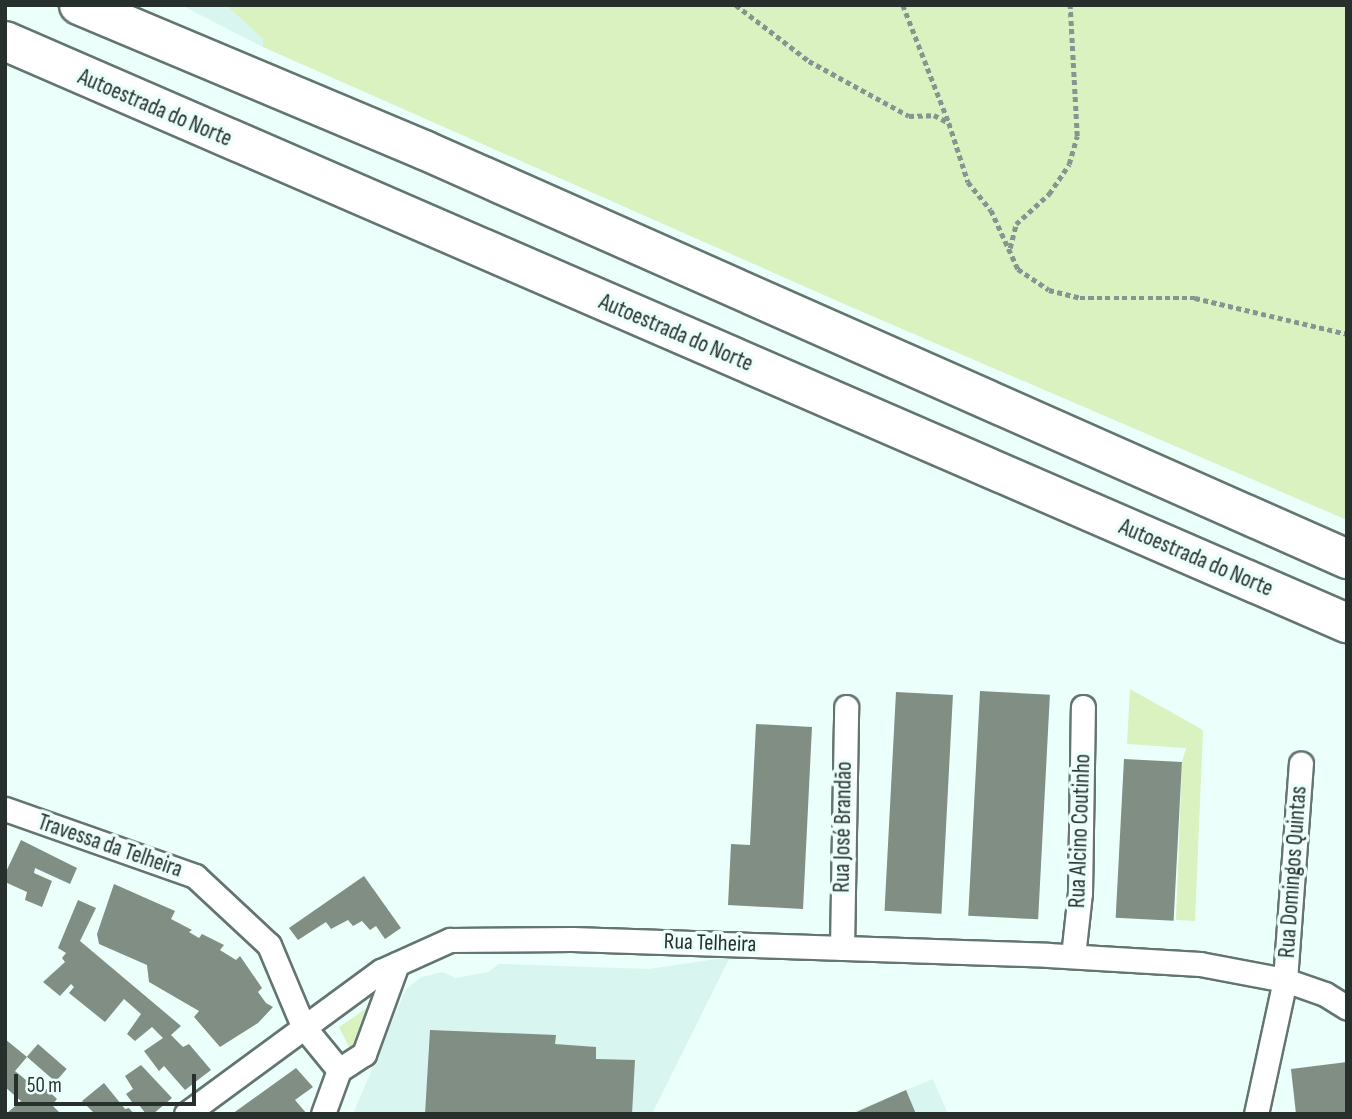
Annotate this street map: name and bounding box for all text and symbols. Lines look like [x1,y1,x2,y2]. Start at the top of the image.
street label: Autoestrada do Norte [74,63,236,153]
street label: Autoestrada do Norte [595,288,757,378]
street label: Autoestrada do Norte [1115,513,1277,603]
street label: Rua Alcino Coutinho [1064,753,1096,909]
street label: Rua José Brandão [828,761,858,893]
street label: Rua Domingos Quintas [1273,785,1313,959]
street label: Travessa da Telheira [34,808,186,884]
street label: Rua Telheira [663,928,757,958]
scale bar [18,1060,200,1104]
text: 50 m [27,1073,62,1098]

